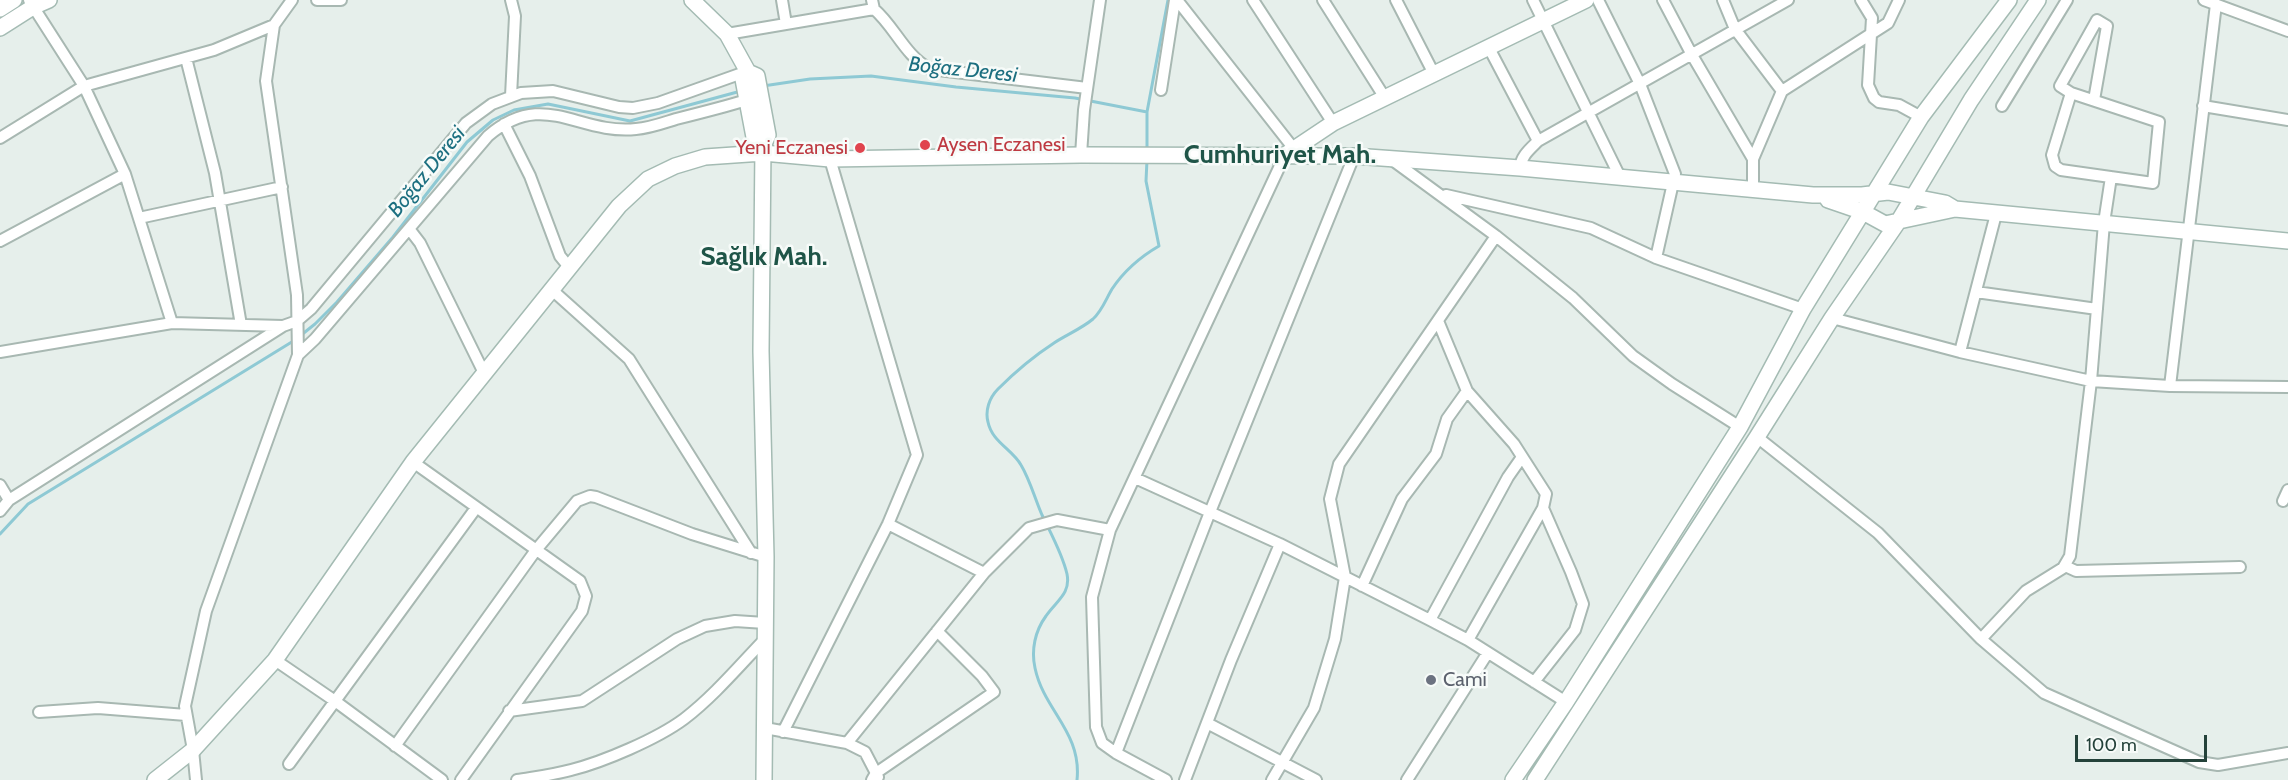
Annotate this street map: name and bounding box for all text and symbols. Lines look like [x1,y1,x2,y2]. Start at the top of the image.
water label: Boğaz Deresi [907,52,1019,88]
water label: Boğaz Deresi [383,122,471,222]
place label: Aysen Eczanesi [937,133,1066,157]
place label: Yeni Eczanesi [735,136,848,160]
marker: Aysen Eczanesi [918,138,932,152]
district label: Cumhuriyet Mah. [1184,139,1376,171]
marker: Yeni Eczanesi [853,141,867,155]
district label: Sağlık Mah. [700,241,828,273]
place label: Cami [1443,668,1487,692]
marker: Cami [1424,673,1438,687]
scale bar [2078,723,2210,761]
text: 100 m [2086,734,2137,756]

